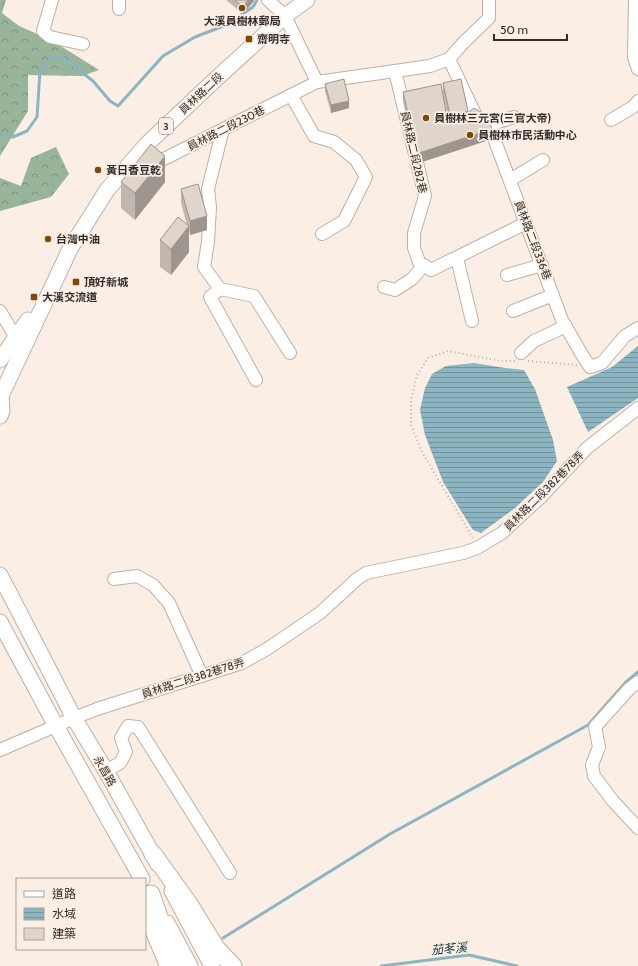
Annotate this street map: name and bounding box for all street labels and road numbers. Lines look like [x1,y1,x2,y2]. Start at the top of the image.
street label: 員林路二段 [176,69,226,117]
street label: 員林路二段230巷 [185,102,267,154]
street label: 員林路二段282巷 [398,109,430,195]
road number: 3 [159,118,173,134]
street label: 員林路二段336巷 [511,198,555,282]
street label: 員林路二段382巷78弄 [501,448,587,534]
street label: 員林路二段382巷78弄 [140,655,246,701]
street label: 永昌路 [91,753,119,789]

